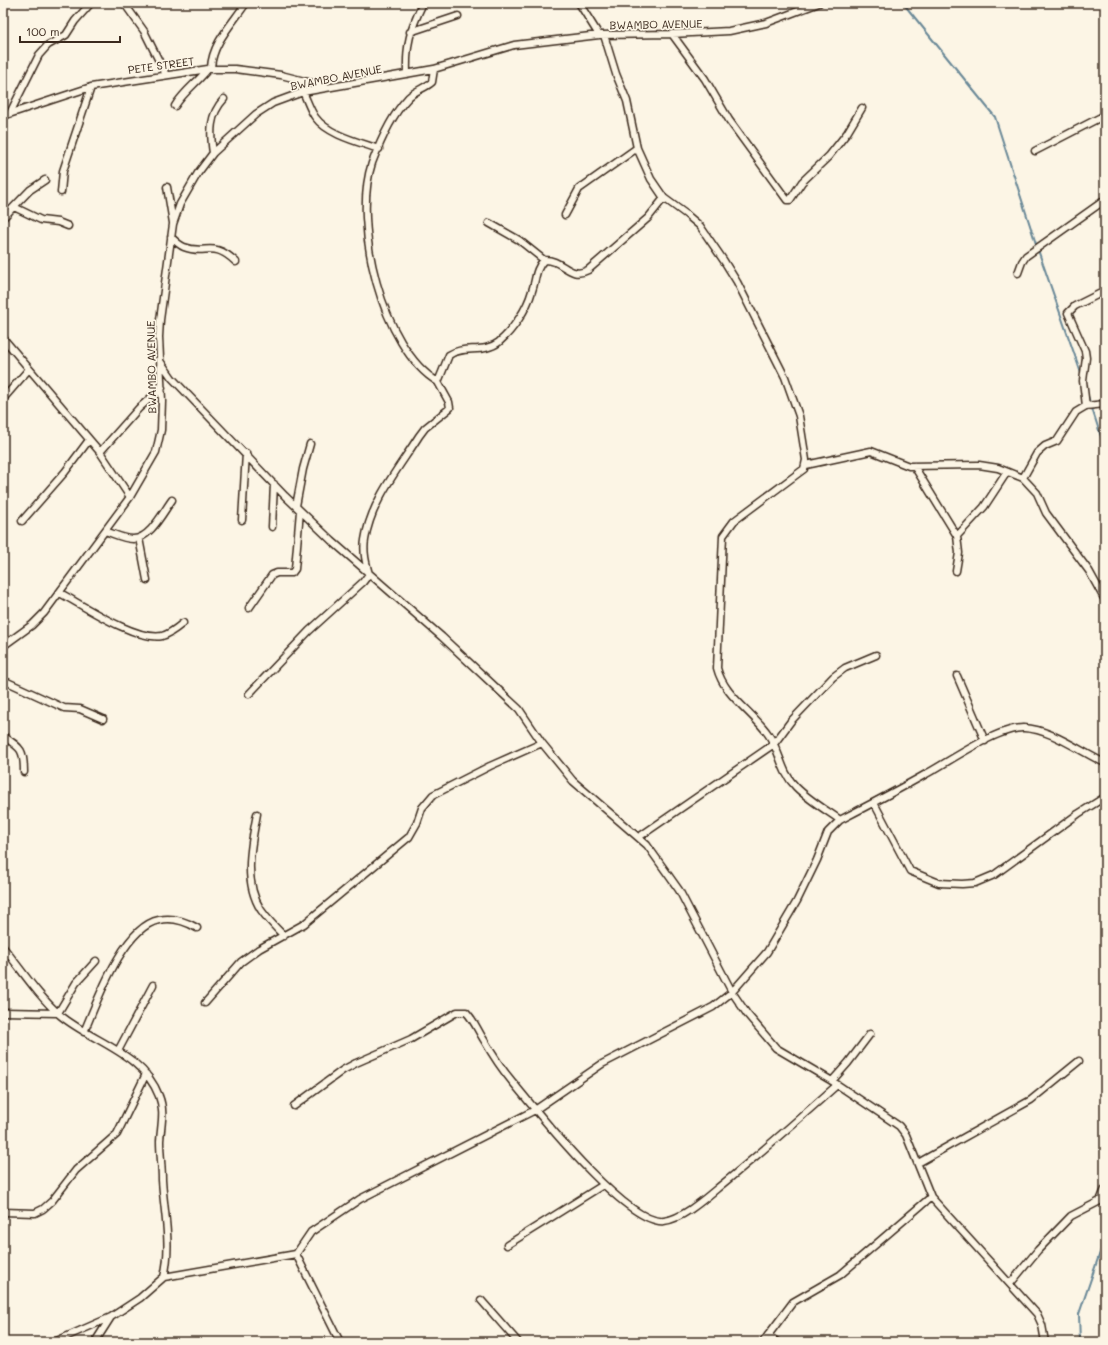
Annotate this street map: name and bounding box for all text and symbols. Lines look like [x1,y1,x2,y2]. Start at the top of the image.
street label: BWAMBO AVENUE [609,16,703,32]
scale bar [20,18,120,44]
text: 100 m [26,23,60,39]
street label: PETE STREET [127,53,195,77]
street label: BWAMBO AVENUE [289,61,383,93]
street label: BWAMBO AVENUE [143,320,159,414]

